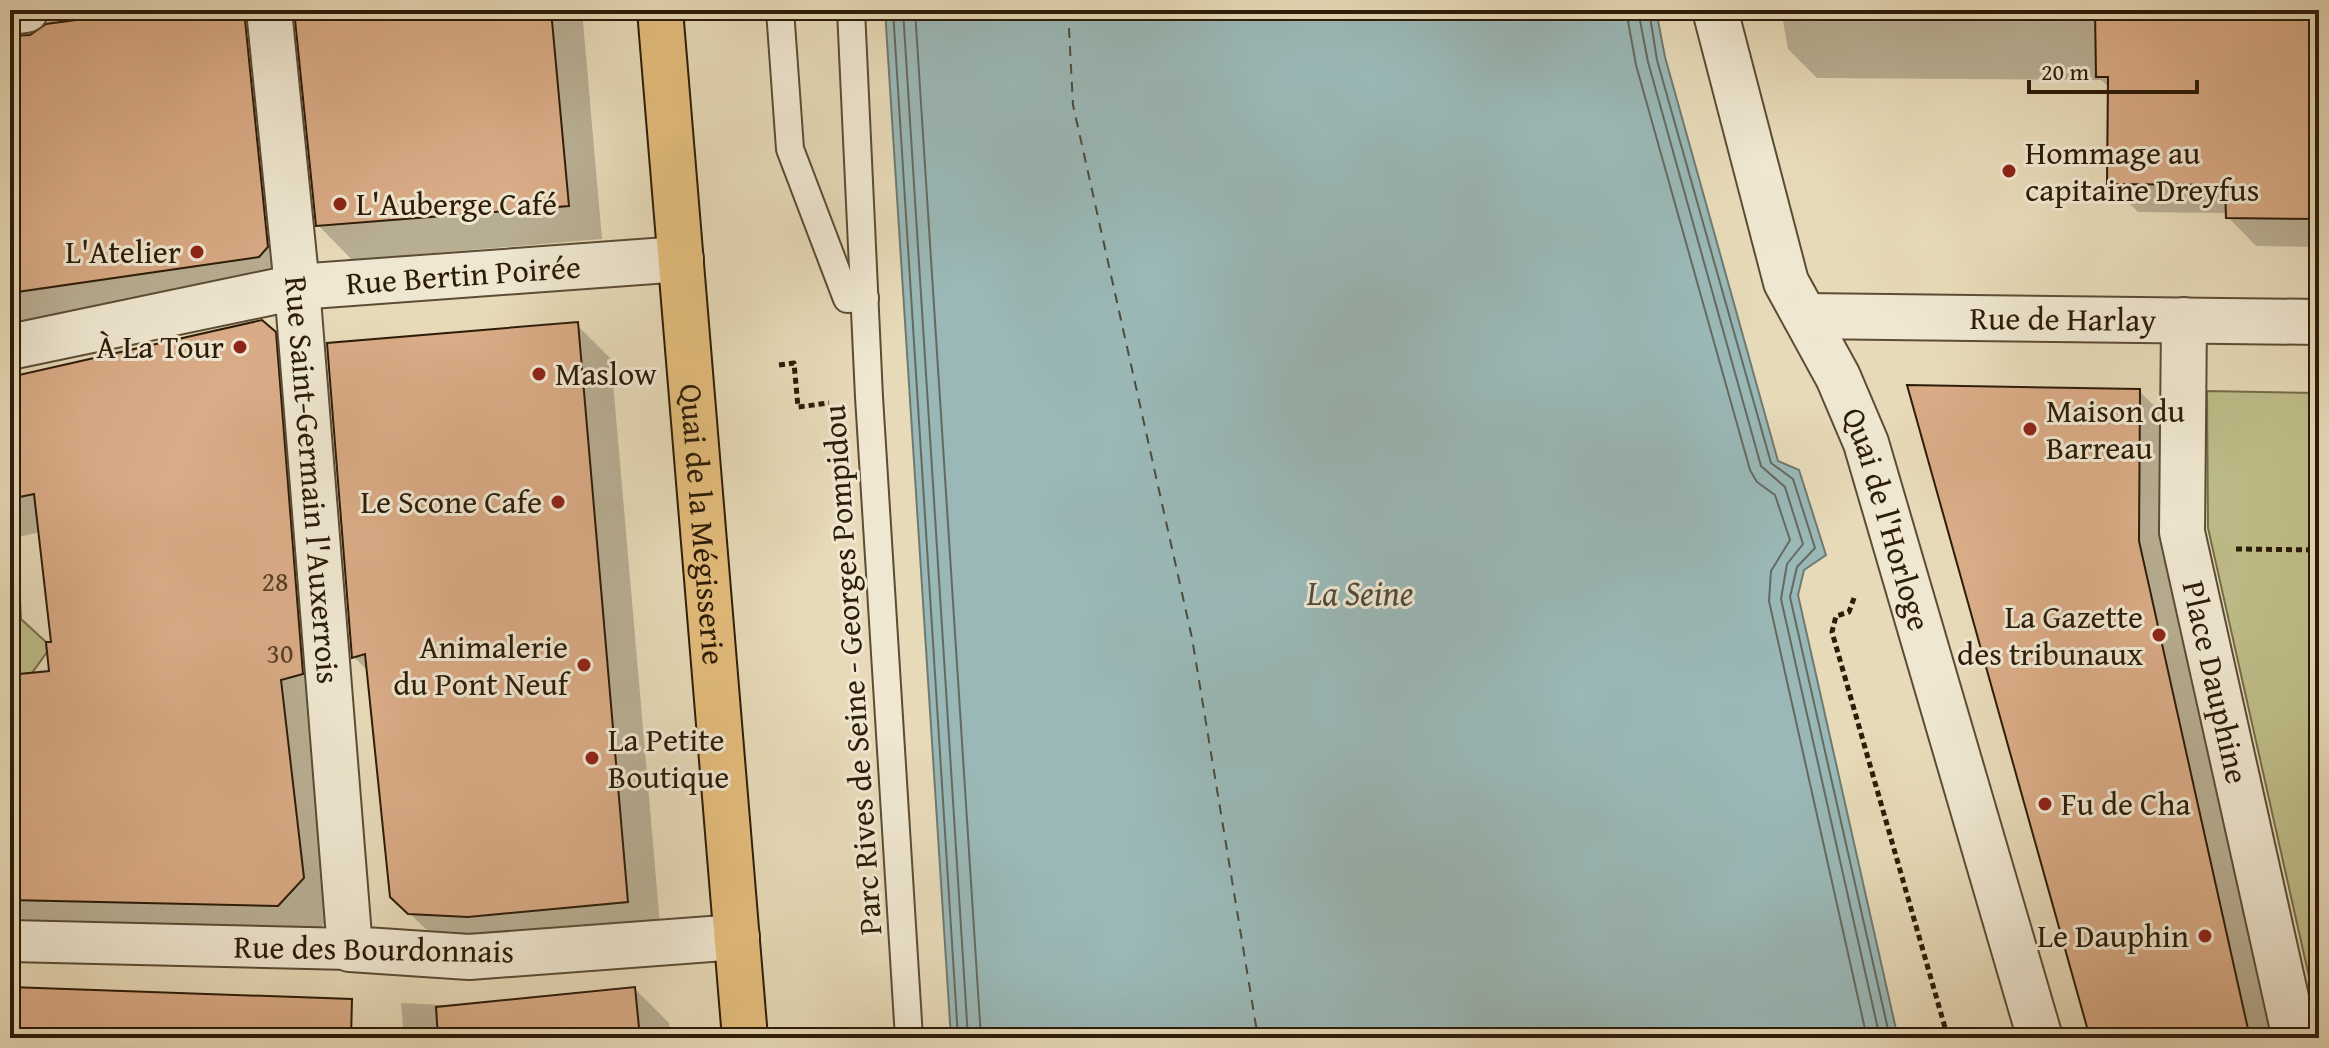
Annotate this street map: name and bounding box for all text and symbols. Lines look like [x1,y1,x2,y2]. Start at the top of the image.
scale bar [2029,44,2197,94]
text: 20 m [2041,54,2089,89]
place label: Hommage au capitaine Dreyfus [2025,129,2259,213]
marker: Hommage au capitaine Dreyfus [2000,162,2018,180]
place label: L'Auberge Café [356,180,557,227]
marker: L'Auberge Café [331,195,349,213]
place label: L'Atelier [65,228,181,275]
street label: Rue Bertin Poirée [344,242,582,306]
marker: L'Atelier [188,243,206,261]
street label: Rue Saint-Germain l'Auxerrois [273,274,353,686]
street label: Rue de Harlay [1969,294,2157,343]
place label: À La Tour [96,323,224,370]
marker: À La Tour [231,338,249,356]
place label: Maslow [555,350,657,397]
marker: Maslow [530,365,548,383]
street label: Quai de la Mégisserie [668,382,738,667]
place label: Maison du Barreau [2046,387,2185,471]
street label: Quai de l'Horloge [1830,400,1944,636]
street label: Parc Rives de Seine - Georges Pompidou [809,403,893,937]
marker: Maison du Barreau [2021,420,2039,438]
place label: Le Scone Cafe [360,478,542,525]
marker: Le Scone Cafe [549,493,567,511]
house number: 28 [262,560,288,601]
water label: La Seine [1306,568,1413,617]
street label: Place Dauphine [2171,576,2262,788]
place label: La Gazette des tribunaux [1957,593,2144,677]
place label: Animalerie du Pont Neuf [393,623,572,707]
marker: La Gazette des tribunaux [2150,626,2168,644]
house number: 30 [267,632,293,673]
marker: Animalerie du Pont Neuf [575,656,593,674]
place label: La Petite Boutique [608,716,729,800]
marker: La Petite Boutique [583,749,601,767]
place label: Fu de Cha [2061,780,2191,827]
marker: Fu de Cha [2036,795,2054,813]
place label: Le Dauphin [2037,912,2189,959]
street label: Rue des Bourdonnais [233,923,515,974]
marker: Le Dauphin [2196,927,2214,945]

